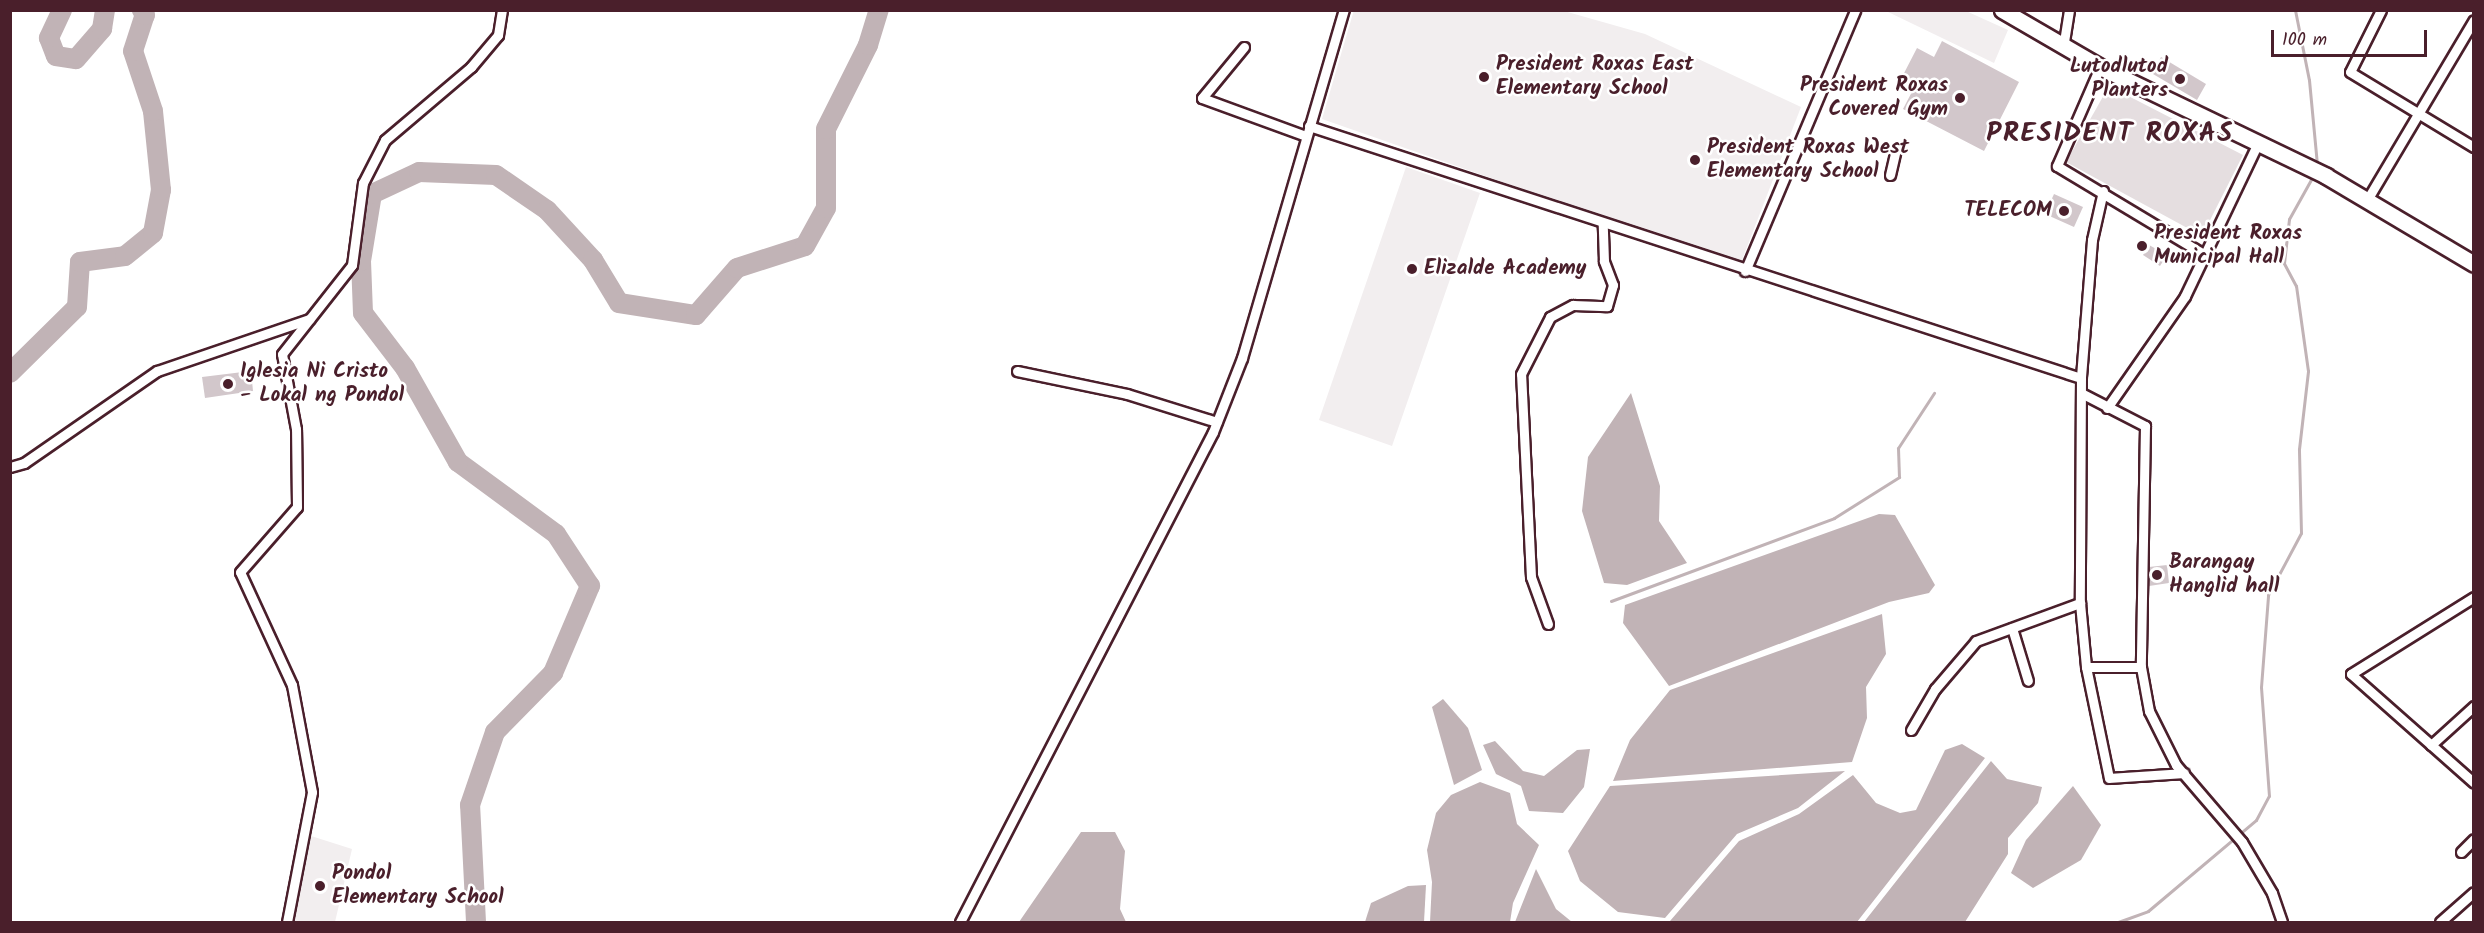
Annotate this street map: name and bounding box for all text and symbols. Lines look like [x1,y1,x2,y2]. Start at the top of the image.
scale bar [2274,18,2430,56]
text: 100 m [2282,26,2327,55]
place label: President Roxas East Elementary School [1496,52,1694,102]
place label: Lutodlutod Planters [2070,54,2168,104]
marker: President Roxas East Elementary School [1477,70,1491,84]
marker: Lutodlutod Planters [2173,72,2187,86]
place label: President Roxas Covered Gym [1800,73,1948,123]
marker: President Roxas Covered Gym [1953,91,1967,105]
district label: PRESIDENT ROXAS [1986,118,2234,150]
place label: President Roxas West Elementary School [1707,135,1909,185]
marker: President Roxas West Elementary School [1688,153,1702,167]
place label: TELECOM [1964,198,2052,224]
marker: TELECOM [2057,204,2071,218]
place label: President Roxas Municipal Hall [2154,221,2302,271]
marker: President Roxas Municipal Hall [2135,239,2149,253]
place label: Elizalde Academy [1424,256,1587,282]
marker: Elizalde Academy [1405,262,1419,276]
place label: Iglesia Ni Cristo - Lokal ng Pondol [240,359,404,409]
marker: Iglesia Ni Cristo - Lokal ng Pondol [221,377,235,391]
place label: Barangay Hanglid hall [2169,550,2279,600]
marker: Barangay Hanglid hall [2150,568,2164,582]
place label: Pondol Elementary School [332,861,504,911]
marker: Pondol Elementary School [313,879,327,893]

